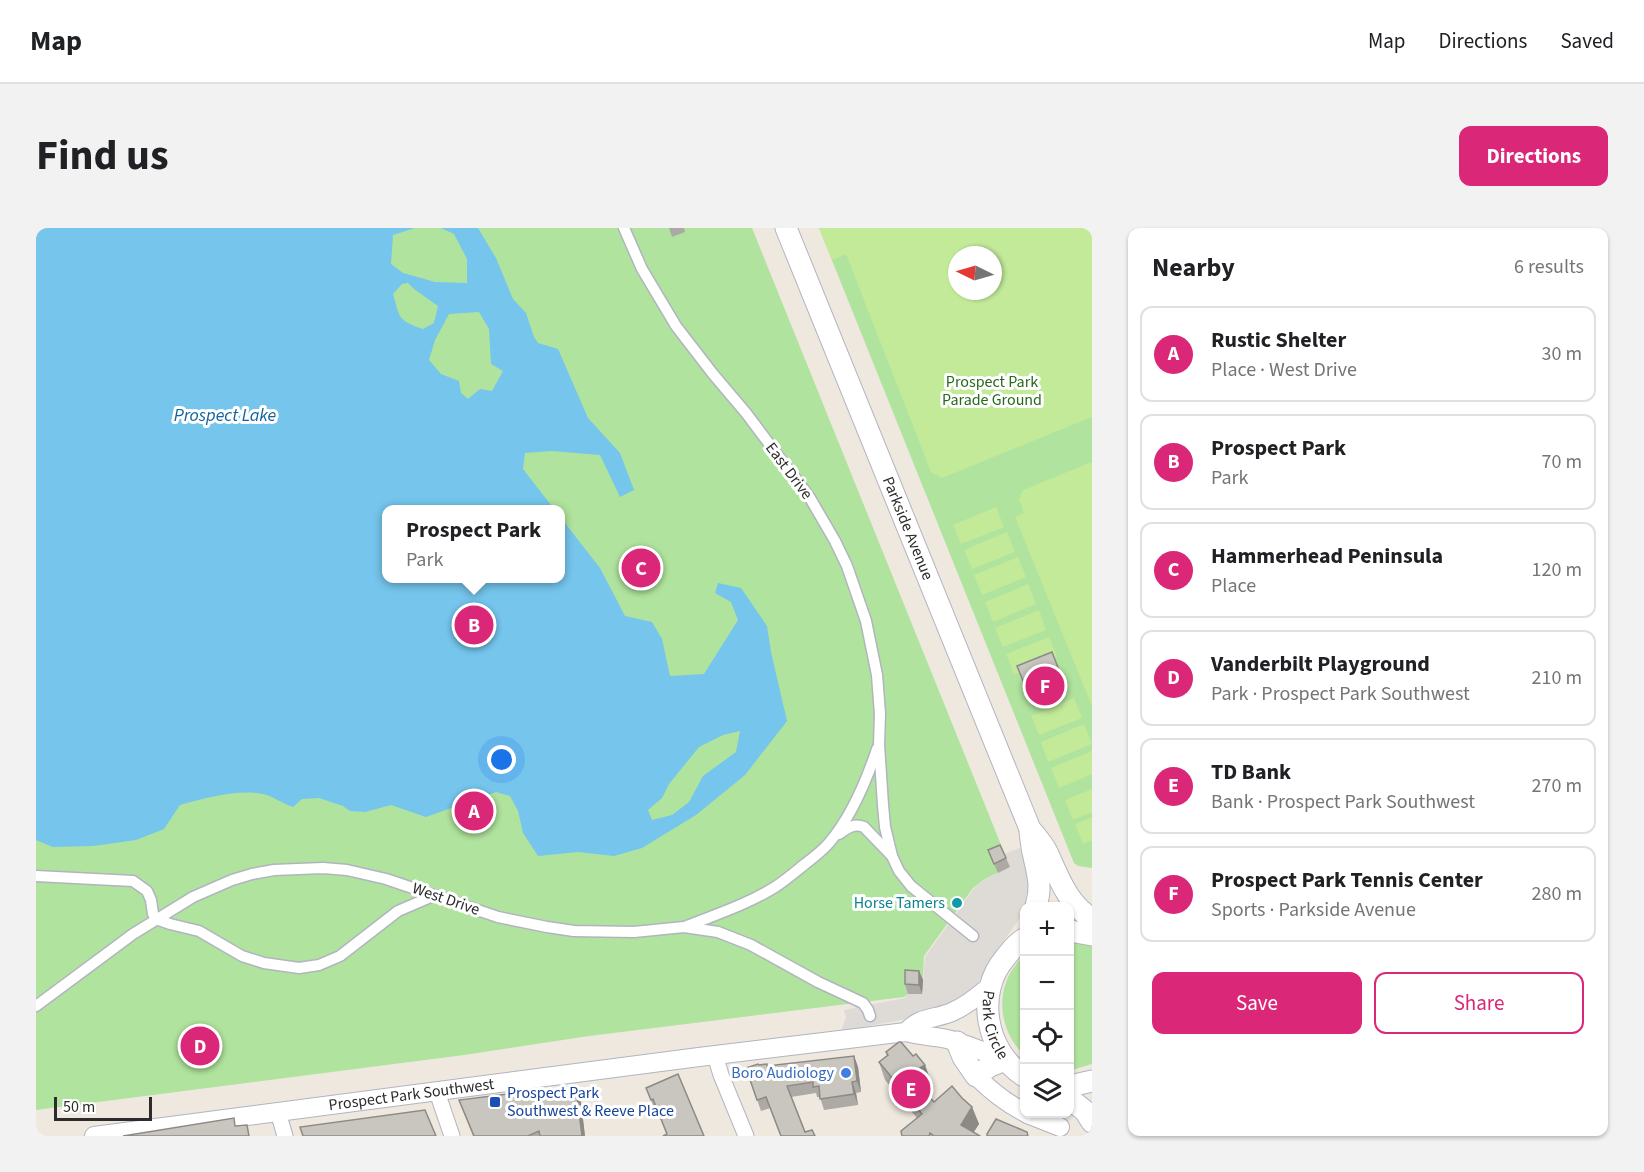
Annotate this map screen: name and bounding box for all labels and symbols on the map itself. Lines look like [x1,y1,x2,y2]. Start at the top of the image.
north arrow [948,246,1002,300]
park label: Prospect Park Parade Ground [942,371,1042,411]
water label: Prospect Lake [174,403,277,428]
street label: East Drive [760,438,818,504]
street label: Parkside Avenue [877,473,939,583]
pin: C [622,546,660,590]
pin: B [454,602,494,648]
pin: F [1026,664,1064,708]
your location [487,745,516,774]
pin: A [454,788,494,834]
street label: West Drive [409,877,483,921]
place label: Horse Tamers [854,892,945,914]
marker: Horse Tamers [950,896,964,910]
street label: Park Circle [977,989,1014,1064]
pin: D [180,1024,220,1068]
place label: Boro Audiology [731,1062,835,1084]
marker: Boro Audiology [839,1066,853,1080]
pin: E [892,1066,930,1112]
street label: Prospect Park Southwest [327,1073,496,1116]
place label: Prospect Park Southwest & Reeve Place [507,1082,674,1122]
scale bar [54,1094,152,1122]
marker: Prospect Park Southwest & Reeve Place [488,1095,502,1109]

